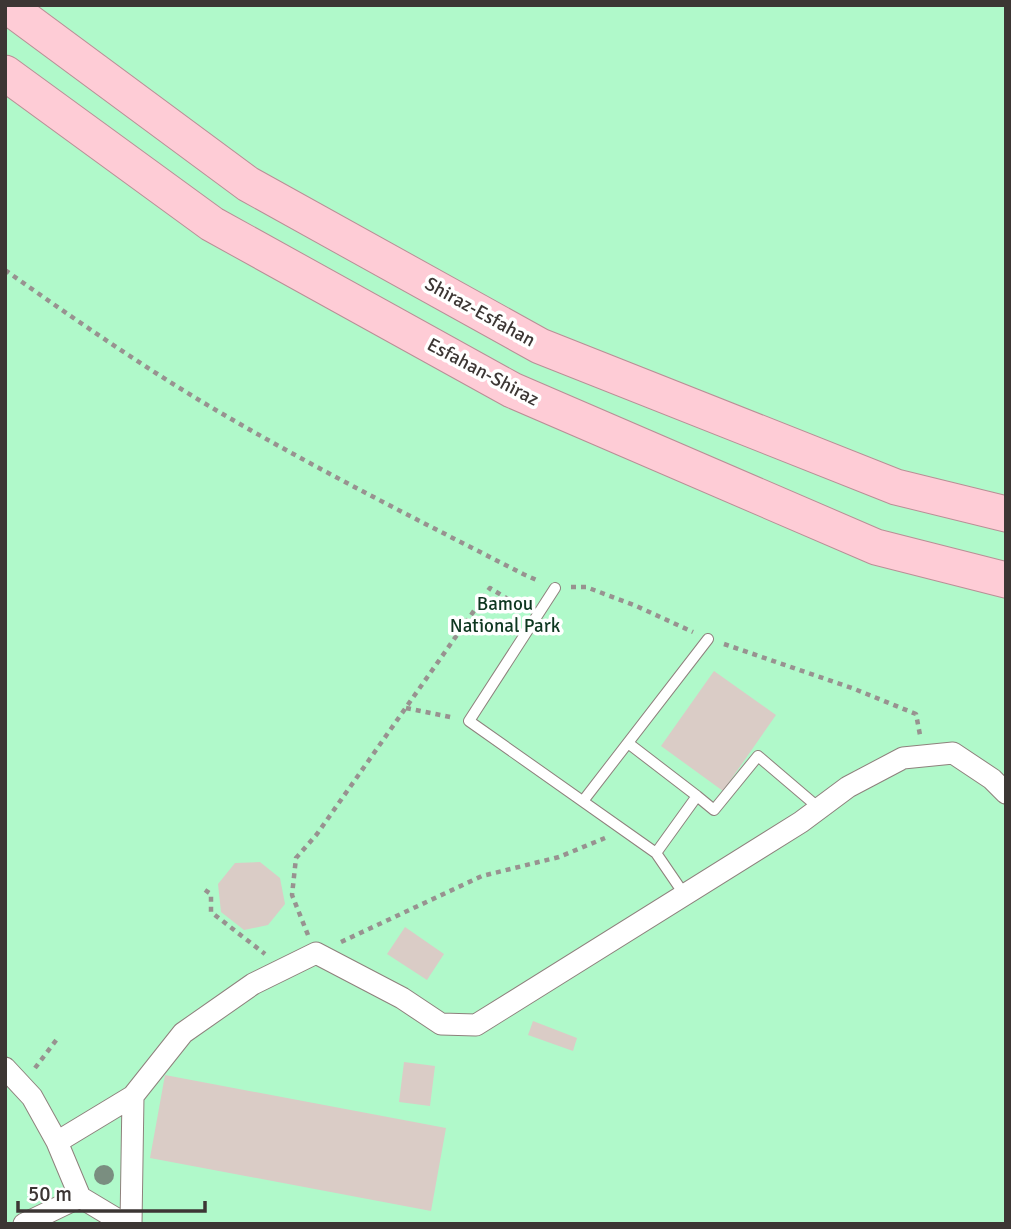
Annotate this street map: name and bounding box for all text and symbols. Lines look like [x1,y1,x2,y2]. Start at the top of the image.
street label: Shiraz-Esfahan [420,272,540,352]
street label: Esfahan-Shiraz [423,333,543,411]
park label: Bamou National Park [450,592,561,638]
scale bar [18,1170,205,1214]
text: 50 m [28,1181,72,1207]

